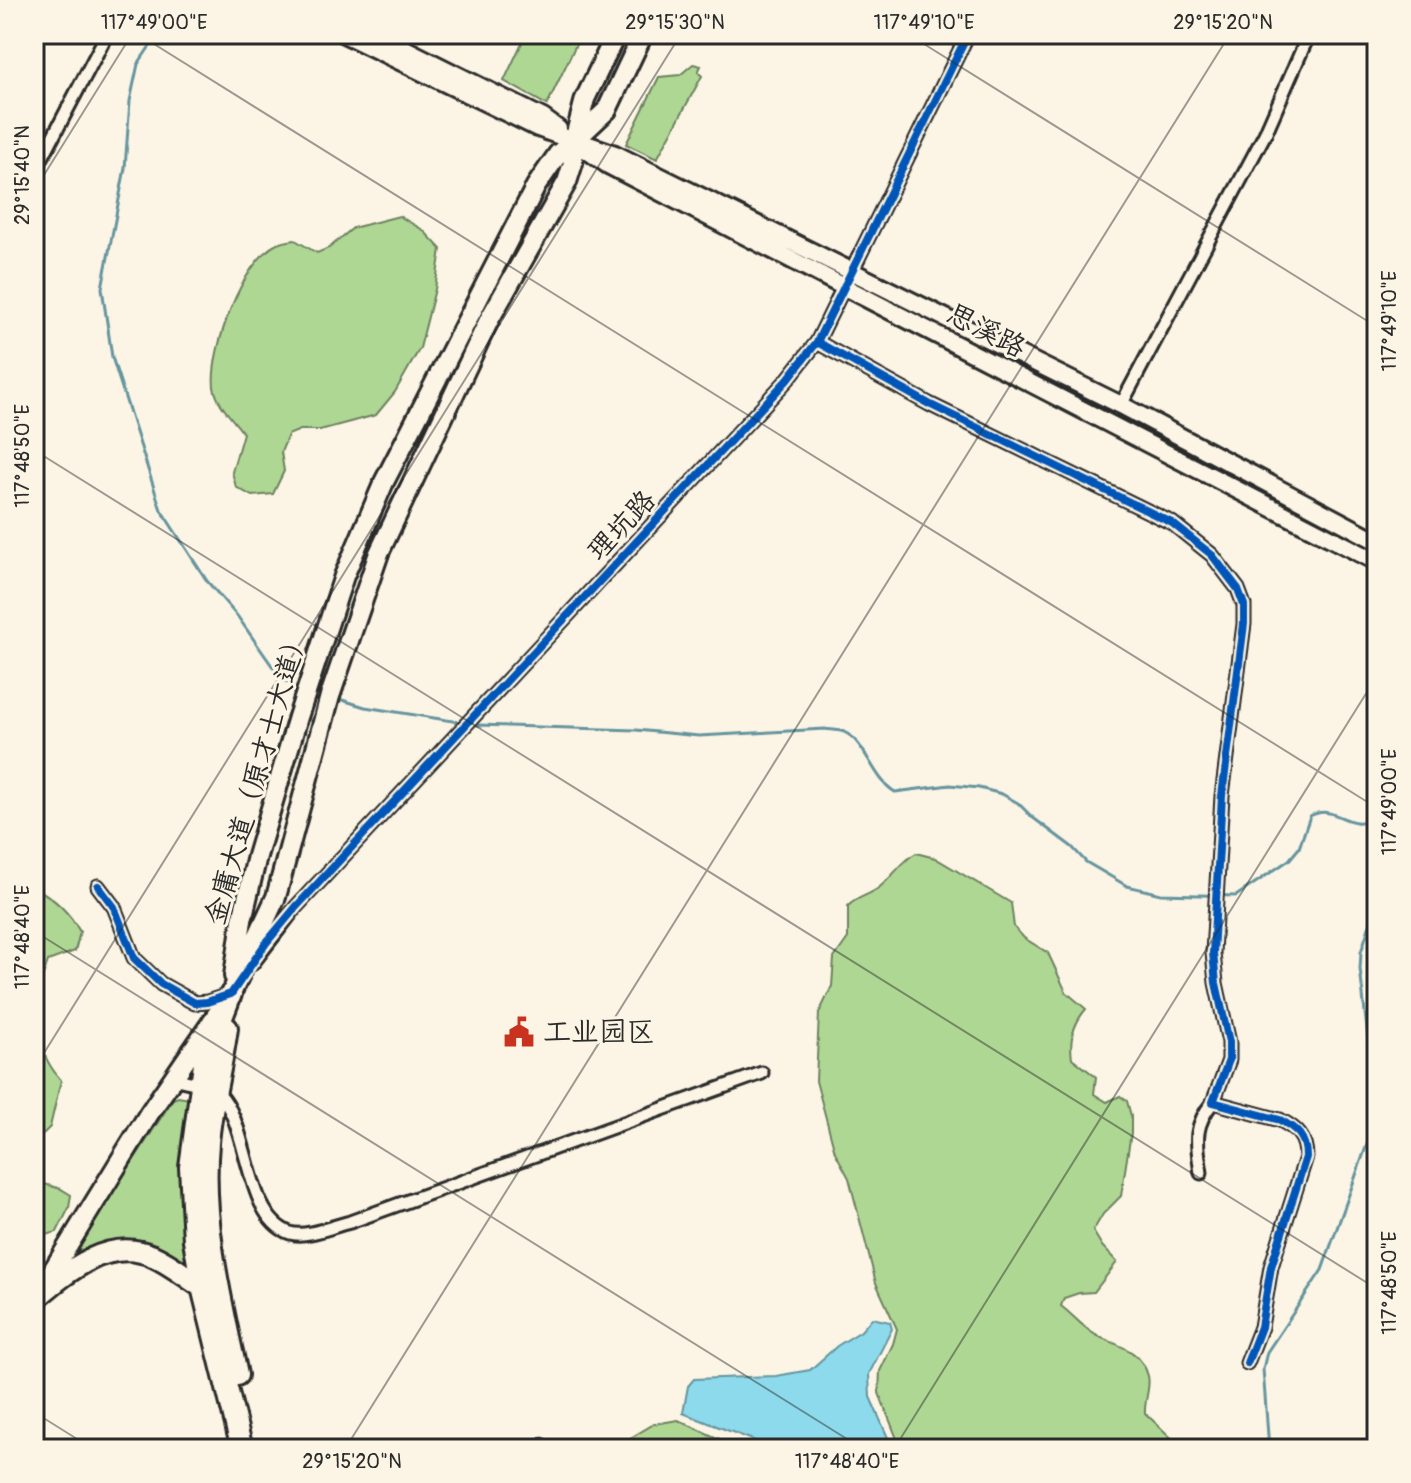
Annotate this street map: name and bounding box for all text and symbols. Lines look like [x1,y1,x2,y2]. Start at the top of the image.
text: 117°49'00"E [101,10,207,35]
text: 29°15'30"N [625,10,725,35]
text: 117°49'10"E [874,10,974,35]
text: 29°15'20"N [1173,10,1273,35]
text: 29°15'40"N [10,125,35,225]
text: 117°49'10"E [1377,271,1402,371]
street label: 思溪路 [941,296,1031,366]
text: 117°48'50"E [10,404,35,508]
street label: 理坑路 [581,483,663,569]
street label: 金庸大道（原才士大道） [198,623,316,929]
text: 117°49'00"E [1377,749,1402,855]
text: 117°48'40"E [10,885,35,989]
public building icon: 工业园区 [502,1015,536,1049]
place label: 工业园区 [543,1015,655,1050]
text: 117°48'50"E [1377,1231,1402,1335]
text: 29°15'20"N [302,1449,402,1474]
text: 117°48'40"E [795,1449,899,1474]

